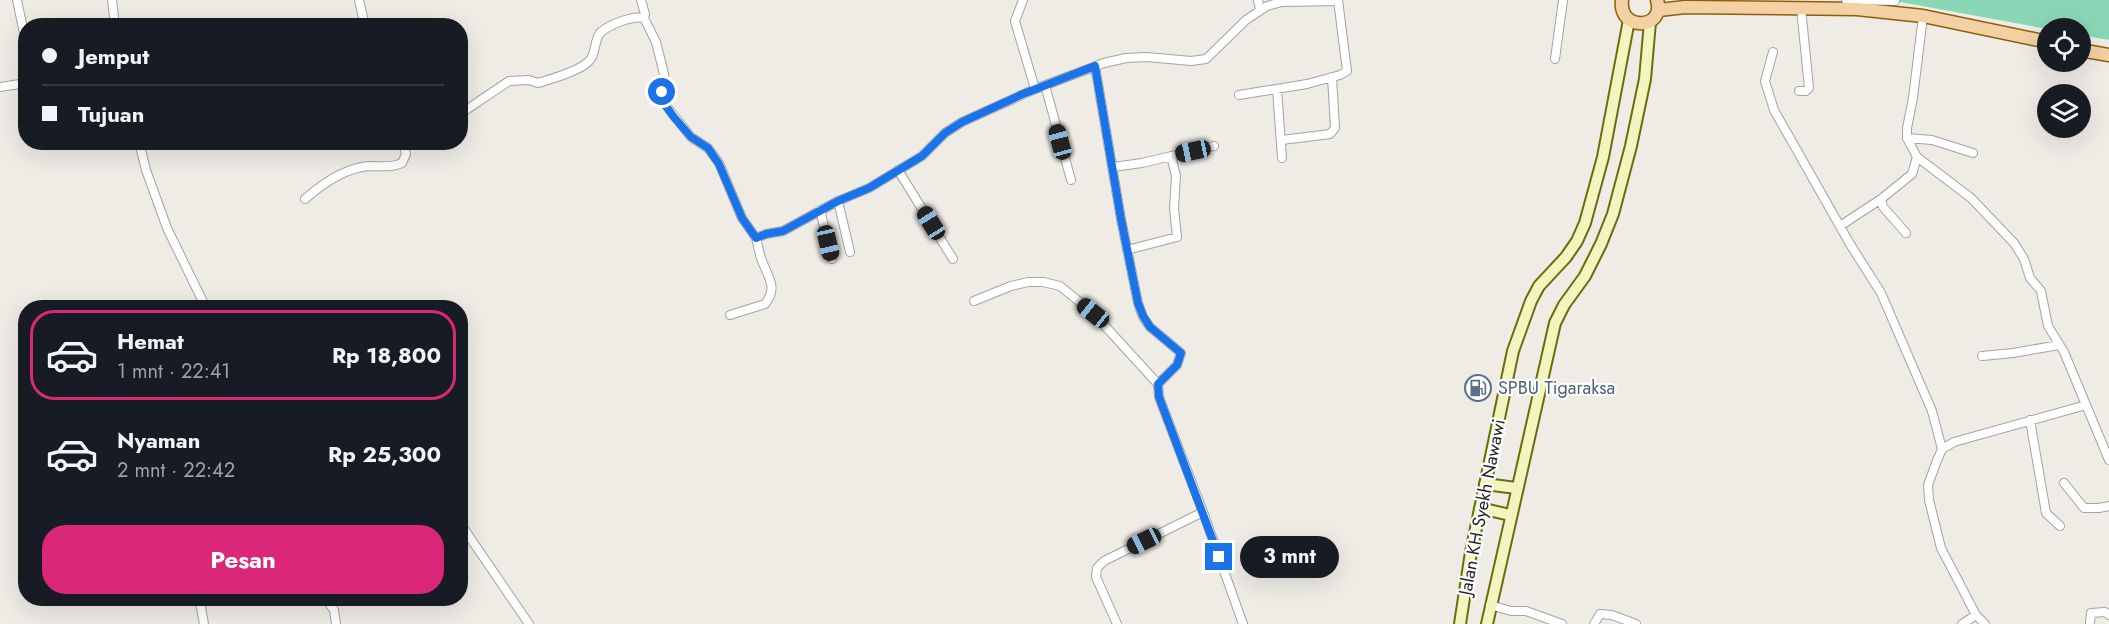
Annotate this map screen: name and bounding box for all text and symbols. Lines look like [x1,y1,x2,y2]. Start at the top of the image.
map controls [2037,18,2091,138]
button: locate [2037,18,2091,72]
text: Jemput [78,40,149,72]
route start [648,78,675,105]
button: layers [2037,84,2091,138]
text: Tujuan [78,98,144,130]
car [1047,122,1073,162]
car [1174,138,1212,164]
car [914,203,948,243]
car [815,223,841,263]
car [1073,295,1113,331]
text: Hemat [117,325,184,357]
icon: car [45,328,99,382]
text: Rp 18,800 [332,339,441,371]
text: 1 mnt · 22:41 [117,357,230,386]
fuel station icon: SPBU Tigaraksa [1463,373,1493,403]
place label: SPBU Tigaraksa [1498,375,1615,401]
street label: Jalan KH Syekh Nawawi [1452,417,1512,599]
text: Nyaman [117,424,200,456]
icon: car [45,427,99,481]
text: Rp 25,300 [328,438,441,470]
text: 2 mnt · 22:42 [117,456,235,485]
button: Pesan [42,525,444,594]
car [1124,525,1164,557]
callout: 3 mnt [1240,536,1339,578]
text: 3 mnt [1263,542,1316,571]
route end [1205,543,1232,570]

